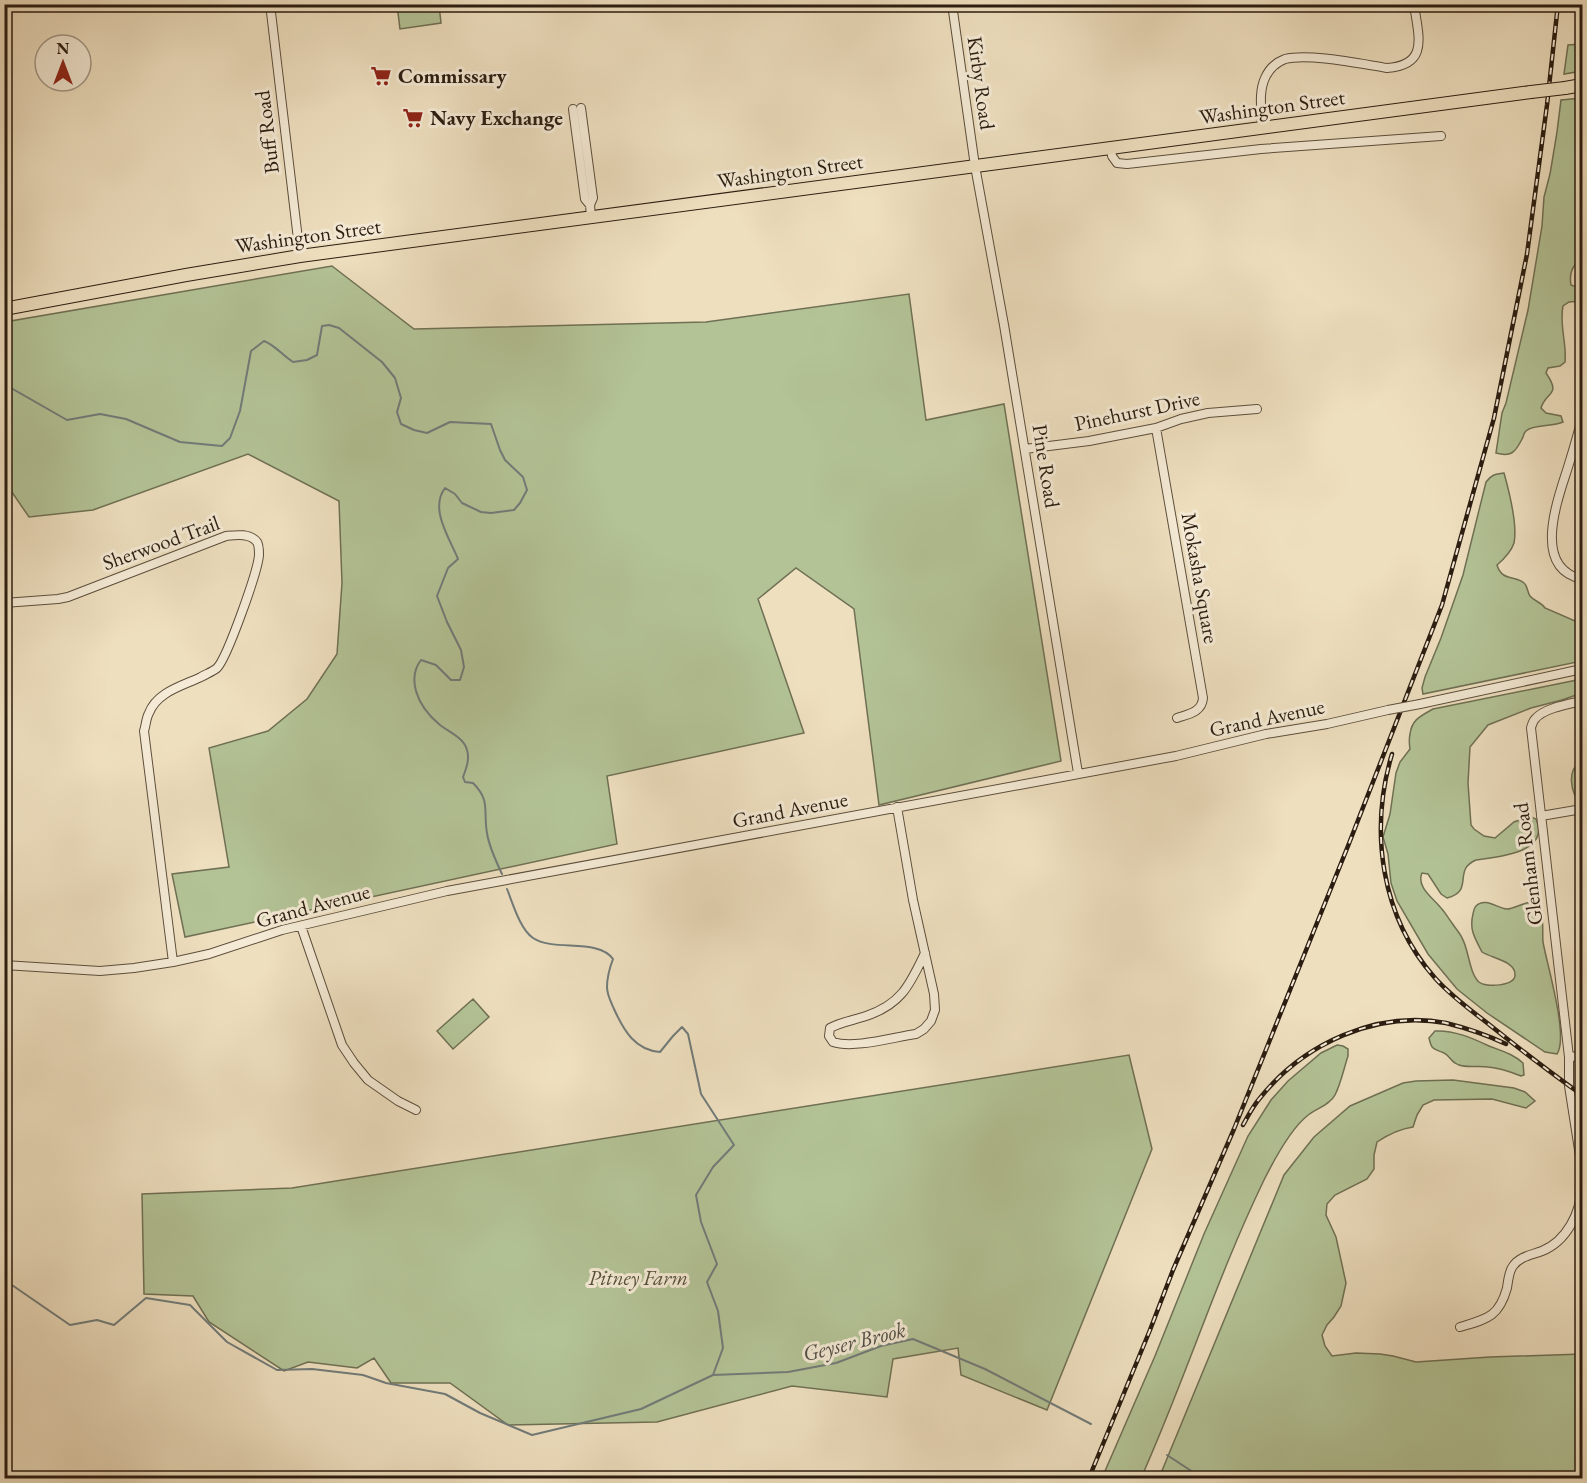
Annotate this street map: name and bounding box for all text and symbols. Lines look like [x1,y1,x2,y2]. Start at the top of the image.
north arrow [33,33,93,93]
street label: Kirby Road [962,34,1001,132]
text: N [57,38,70,59]
place label: Commissary [398,62,508,89]
supermarket icon: Commissary [369,64,393,88]
street label: Washington Street [1197,83,1347,130]
street label: Buff Road [248,89,285,175]
place label: Navy Exchange [430,104,563,131]
supermarket icon: Navy Exchange [401,106,425,130]
street label: Washington Street [715,147,865,194]
street label: Washington Street [233,212,383,259]
street label: Pinehurst Drive [1072,384,1202,437]
street label: Pine Road [1027,422,1066,510]
street label: Sherwood Trail [99,509,223,576]
street label: Mokasha Square [1176,510,1225,645]
street label: Grand Avenue [1207,692,1327,743]
street label: Grand Avenue [730,785,850,834]
street label: Glenham Road [1507,801,1548,927]
street label: Grand Avenue [253,877,373,934]
park label: Pitney Farm [588,1264,688,1291]
water label: Geyser Brook [800,1315,909,1368]

